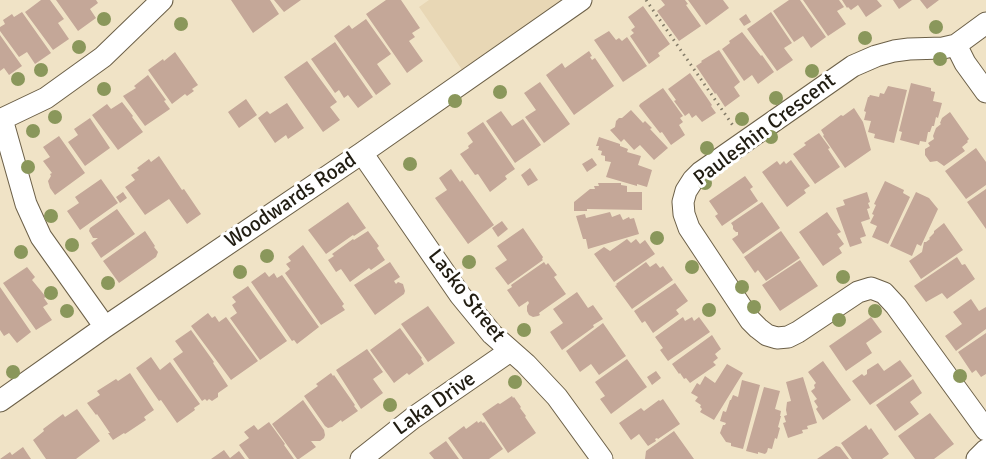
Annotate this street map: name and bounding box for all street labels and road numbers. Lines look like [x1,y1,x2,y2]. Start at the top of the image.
street label: Pauleshin Crescent [689,68,841,192]
street label: Woodwards Road [221,148,361,254]
street label: Lasko Street [422,245,510,347]
street label: Laka Drive [389,367,481,441]

